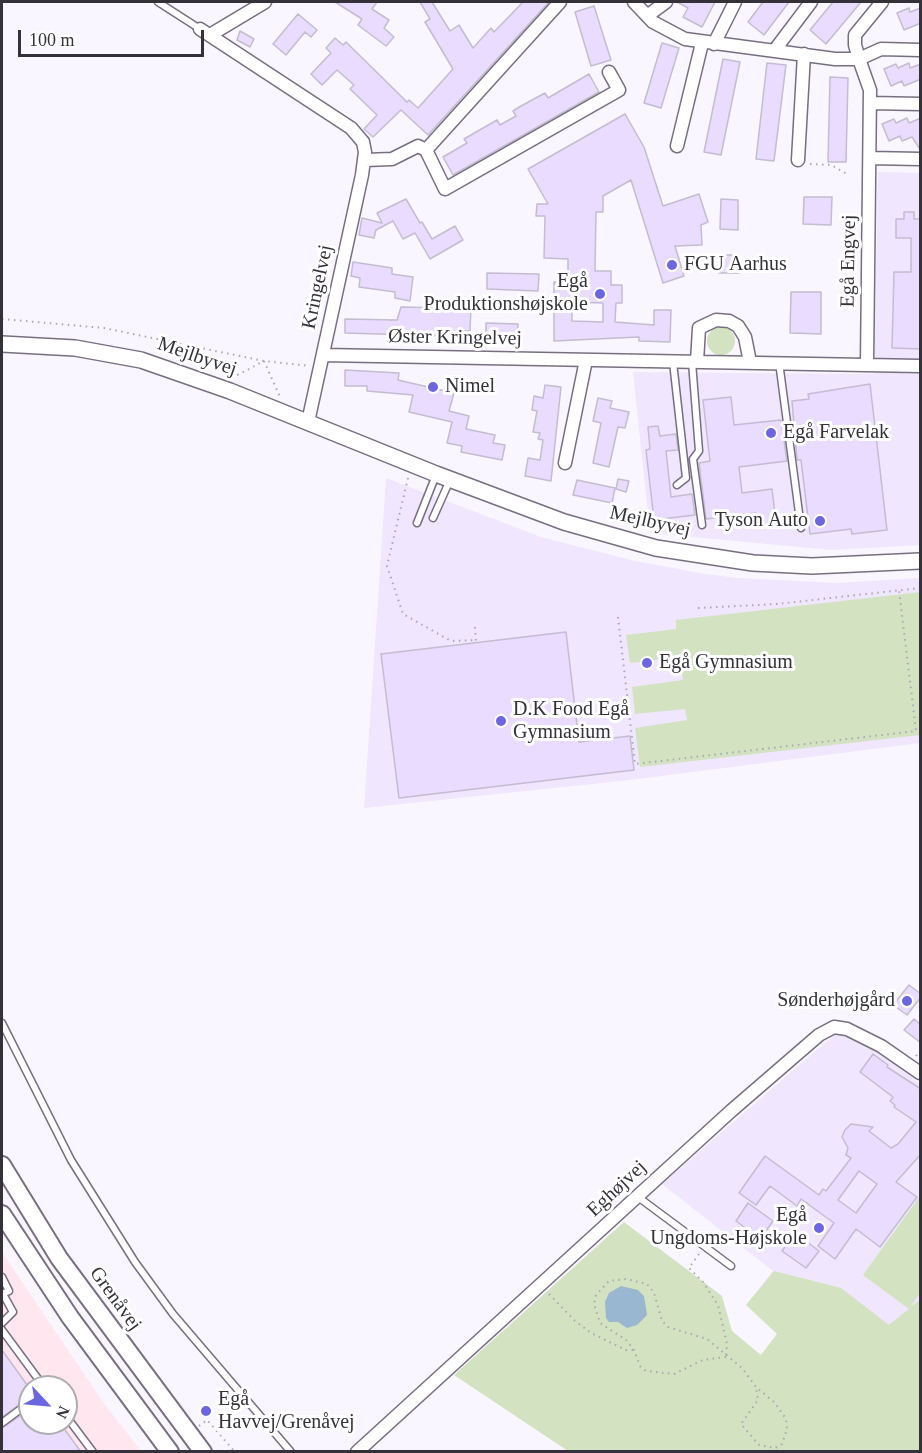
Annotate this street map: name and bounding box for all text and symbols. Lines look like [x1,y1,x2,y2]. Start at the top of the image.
scale bar [21,18,207,56]
text: 100 m [29,30,75,50]
street label: Egå Engvej [836,214,862,308]
street label: Kringelvej [297,243,339,331]
place label: FGU Aarhus [684,253,787,277]
marker: FGU Aarhus [665,258,679,272]
place label: Egå Produktionshøjskole [424,270,588,317]
marker: Egå Produktionshøjskole [593,287,607,301]
street label: Øster Kringelvej [388,325,522,351]
street label: Mejlbyvej [154,332,240,382]
place label: Nimel [445,375,495,399]
marker: Nimel [426,380,440,394]
place label: Egå Farvelak [783,421,889,445]
marker: Egå Farvelak [764,426,778,440]
street label: Mejlbyvej [607,501,693,543]
place label: Tyson Auto [714,509,808,533]
marker: Tyson Auto [813,514,827,528]
place label: Egå Gymnasium [659,651,793,675]
marker: Egå Gymnasium [640,656,654,670]
place label: D.K Food Egå Gymnasium [513,698,629,745]
marker: D.K Food Egå Gymnasium [494,714,508,728]
place label: Sønderhøjgård [777,989,895,1013]
marker: Sønderhøjgård [900,994,914,1008]
street label: Eghøjvej [582,1156,652,1222]
place label: Egå Ungdoms-Højskole [650,1204,807,1251]
marker: Egå Ungdoms-Højskole [812,1221,826,1235]
street label: Grenåvej [84,1262,146,1336]
north arrow [18,1375,78,1435]
place label: Egå Havvej/Grenåvej [218,1388,355,1435]
text: N [53,1403,73,1421]
marker: Egå Havvej/Grenåvej [199,1404,213,1418]

